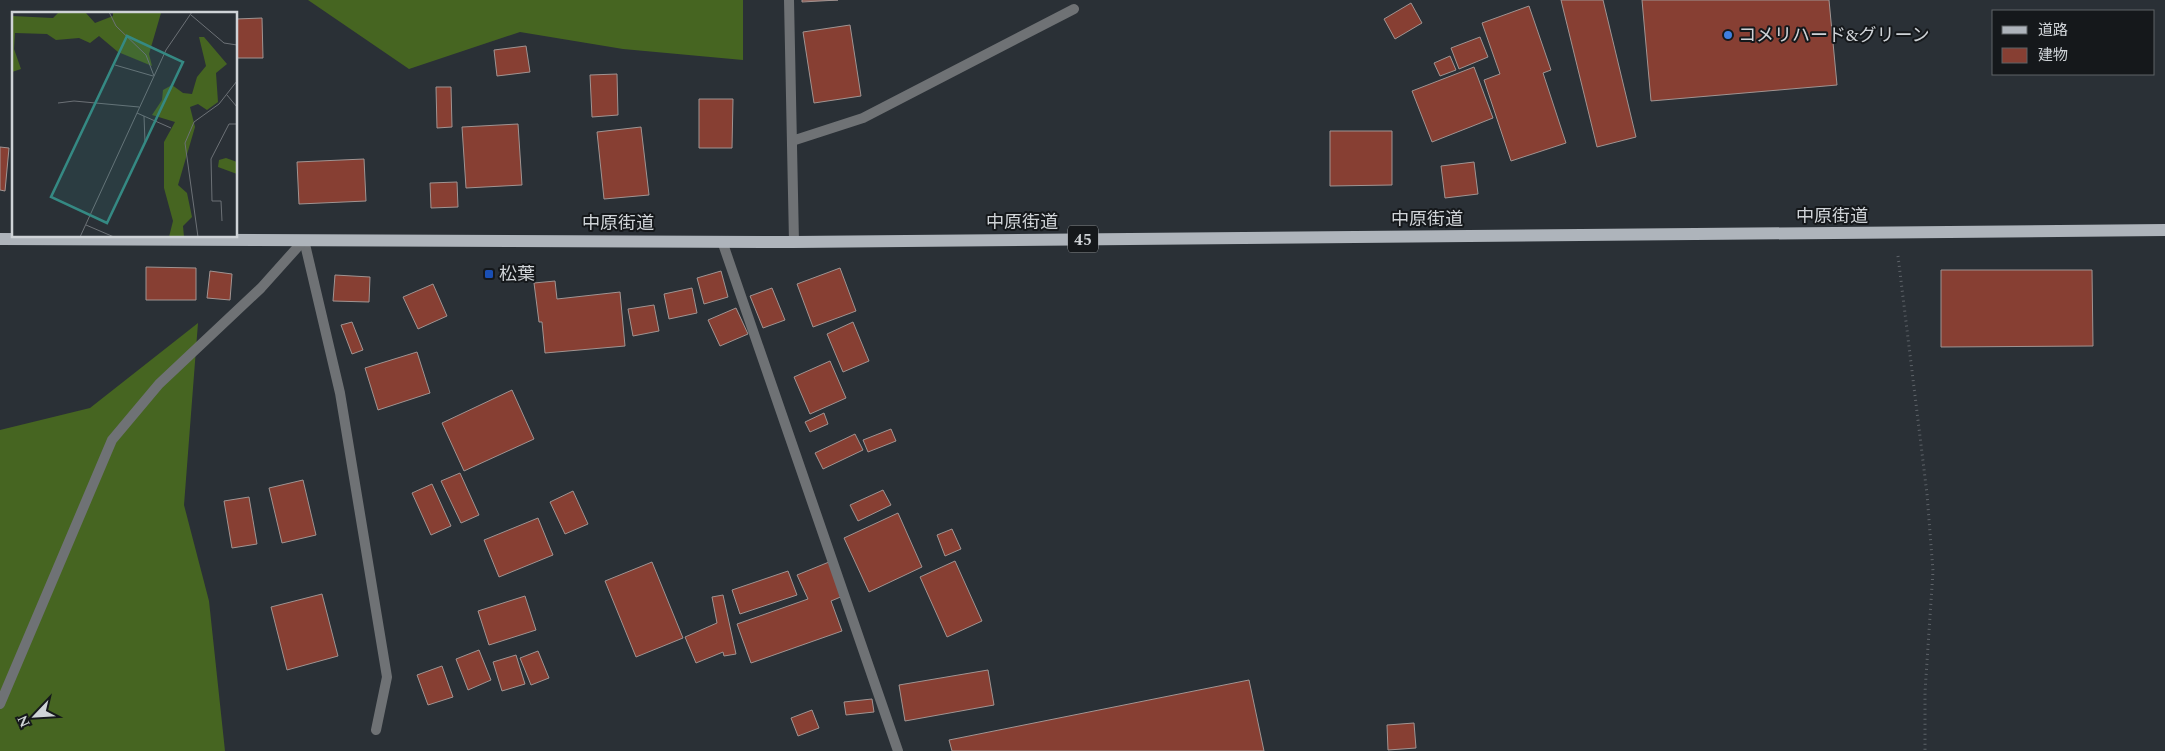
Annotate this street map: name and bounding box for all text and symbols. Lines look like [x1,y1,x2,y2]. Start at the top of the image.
legend [1992,10,2155,75]
inset map [12,12,238,238]
text: 道路 [2038,19,2068,42]
place label: コメリハード&グリーン [1738,22,1930,49]
marker: コメリハード&グリーン [1722,29,1734,41]
text: 建物 [2038,44,2068,67]
street label: 中原街道 [1796,203,1868,230]
street label: 中原街道 [1391,206,1463,233]
street label: 中原街道 [986,209,1058,236]
street label: 中原街道 [582,210,654,237]
road number: 45 [1068,225,1098,252]
place label: 松葉 [499,261,535,288]
marker: 松葉 [483,268,495,280]
north arrow [10,691,60,741]
text: N [12,712,36,731]

